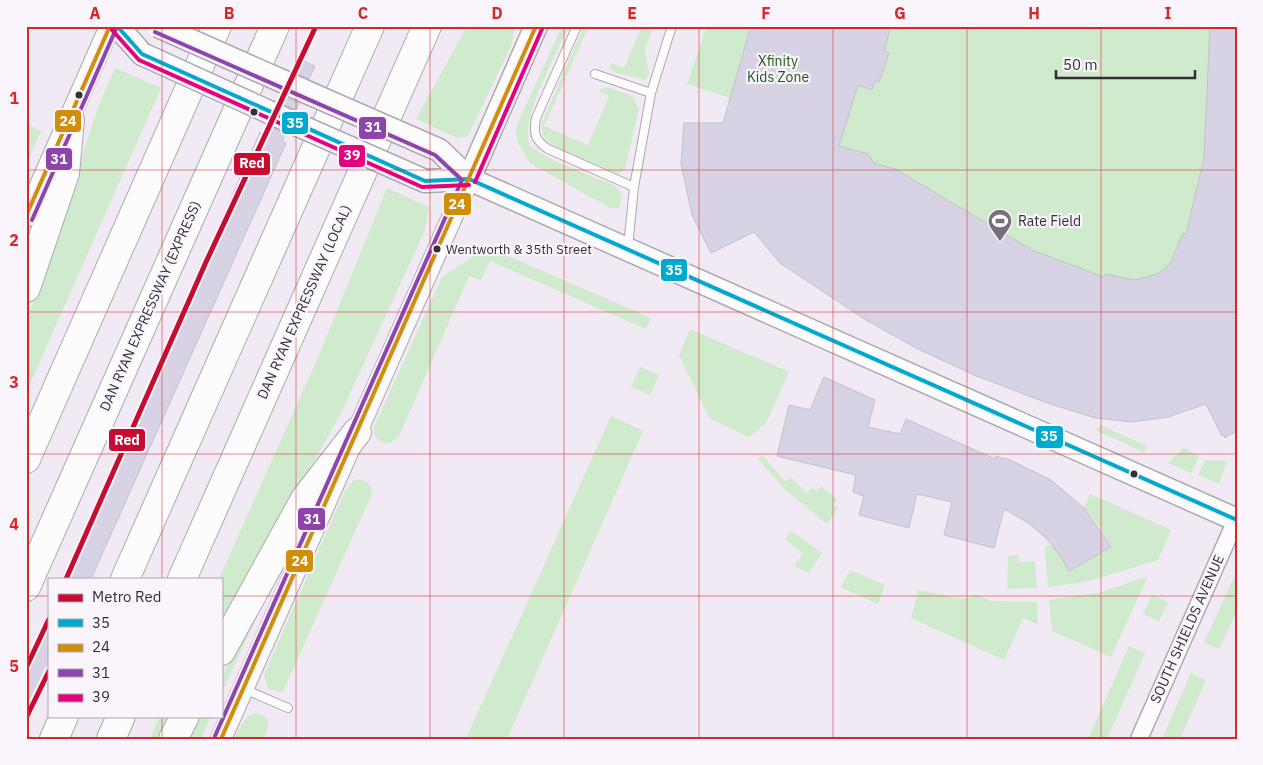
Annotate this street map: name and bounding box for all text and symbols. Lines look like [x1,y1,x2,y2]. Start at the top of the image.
text: A [90,3,101,23]
text: B [224,3,235,23]
text: C [358,3,368,23]
text: D [491,3,503,23]
text: E [627,3,637,23]
text: F [761,3,771,23]
text: G [894,3,906,23]
text: H [1028,3,1040,23]
text: I [1165,3,1172,23]
scale bar [1056,48,1194,80]
park label: Xfinity Kids Zone [747,52,809,86]
text: 50 m [1063,55,1098,74]
text: 1 [9,88,19,108]
unlabelled marker [74,90,84,100]
unlabelled marker [249,107,259,117]
line badge: 24 [54,109,82,133]
line badge: 35 [281,111,309,135]
text: 24 [60,112,76,130]
text: 35 [287,114,303,132]
line badge: 31 [358,116,387,140]
text: 31 [365,118,382,136]
line badge: 39 [338,144,366,168]
text: 39 [344,146,360,164]
line badge: 31 [45,147,73,171]
text: 31 [51,150,68,168]
line badge: Red [233,152,271,176]
text: Red [239,154,265,172]
line badge: 24 [443,192,472,216]
text: 24 [449,195,465,213]
street label: DAN RYAN EXPRESSWAY (EXPRESS) [95,198,205,414]
street label: DAN RYAN EXPRESSWAY (LOCAL) [253,202,355,402]
sports icon: Rate Field [987,208,1013,242]
place label: Rate Field [1018,212,1081,230]
text: 2 [9,230,19,250]
place label: Wentworth & 35th Street [446,241,592,258]
marker: Wentworth & 35th Street [432,244,442,254]
line badge: 35 [660,258,688,282]
text: 35 [666,261,682,279]
text: 3 [9,372,19,392]
line badge: 35 [1035,425,1064,449]
text: 35 [1041,427,1057,445]
line badge: Red [108,428,146,452]
text: Red [114,431,140,449]
unlabelled marker [1129,469,1139,479]
line badge: 31 [297,507,326,531]
text: 31 [304,510,321,528]
text: 4 [9,514,19,534]
line badge: 24 [285,549,314,573]
text: 24 [292,552,308,570]
street label: SOUTH SHIELDS AVENUE [1146,552,1228,706]
legend [48,578,222,718]
text: Metro Red [92,587,161,606]
text: 35 [92,613,110,632]
text: 24 [92,637,110,656]
text: 5 [9,656,19,676]
text: 31 [92,663,110,682]
text: 39 [92,687,110,706]

